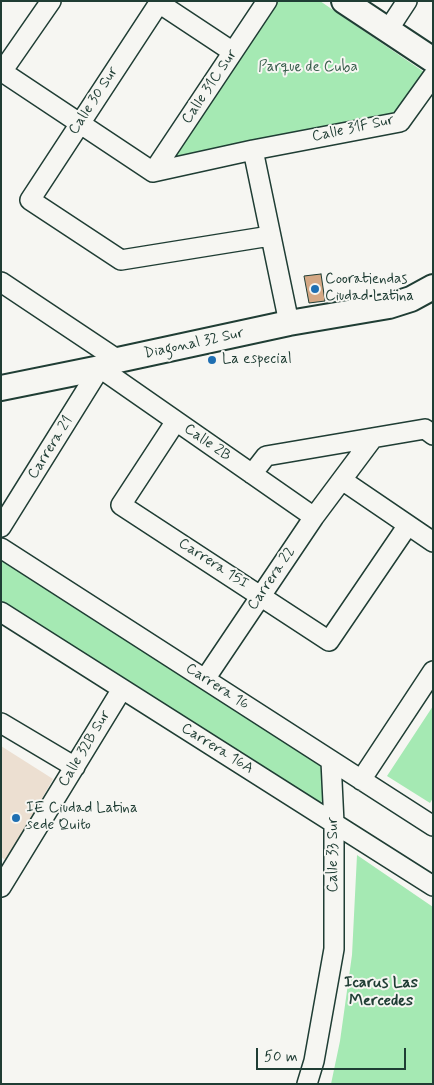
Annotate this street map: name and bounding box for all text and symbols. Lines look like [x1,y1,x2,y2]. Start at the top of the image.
street label: Calle 31C Sur [178,46,242,128]
park label: Parque de Cuba [258,59,358,77]
street label: Calle 30 Sur [65,64,123,138]
street label: Calle 31F Sur [310,112,396,146]
place label: Cooratiendas Ciudad Latina [325,271,414,306]
marker: Cooratiendas Ciudad Latina [309,283,321,295]
street label: Diagonal 32 Sur [143,325,245,363]
place label: La especial [222,351,292,369]
marker: La especial [206,354,218,366]
street label: Carrera 21 [25,413,77,483]
street label: Calle 2B [180,420,234,466]
street label: Carrera 15I [175,535,251,593]
street label: Carrera 22 [244,544,300,614]
street label: Carrera 16 [182,660,252,714]
street label: Calle 32B Sur [55,707,115,791]
street label: Carrera 16A [177,720,257,778]
place label: IE Ciudad Latina sede Quito [26,800,138,835]
marker: IE Ciudad Latina sede Quito [10,812,22,824]
street label: Calle 33 Sur [325,817,343,893]
district label: Icarus Las Mercedes [344,974,418,1012]
scale bar [259,1038,409,1070]
text: 50 m [264,1047,298,1067]

